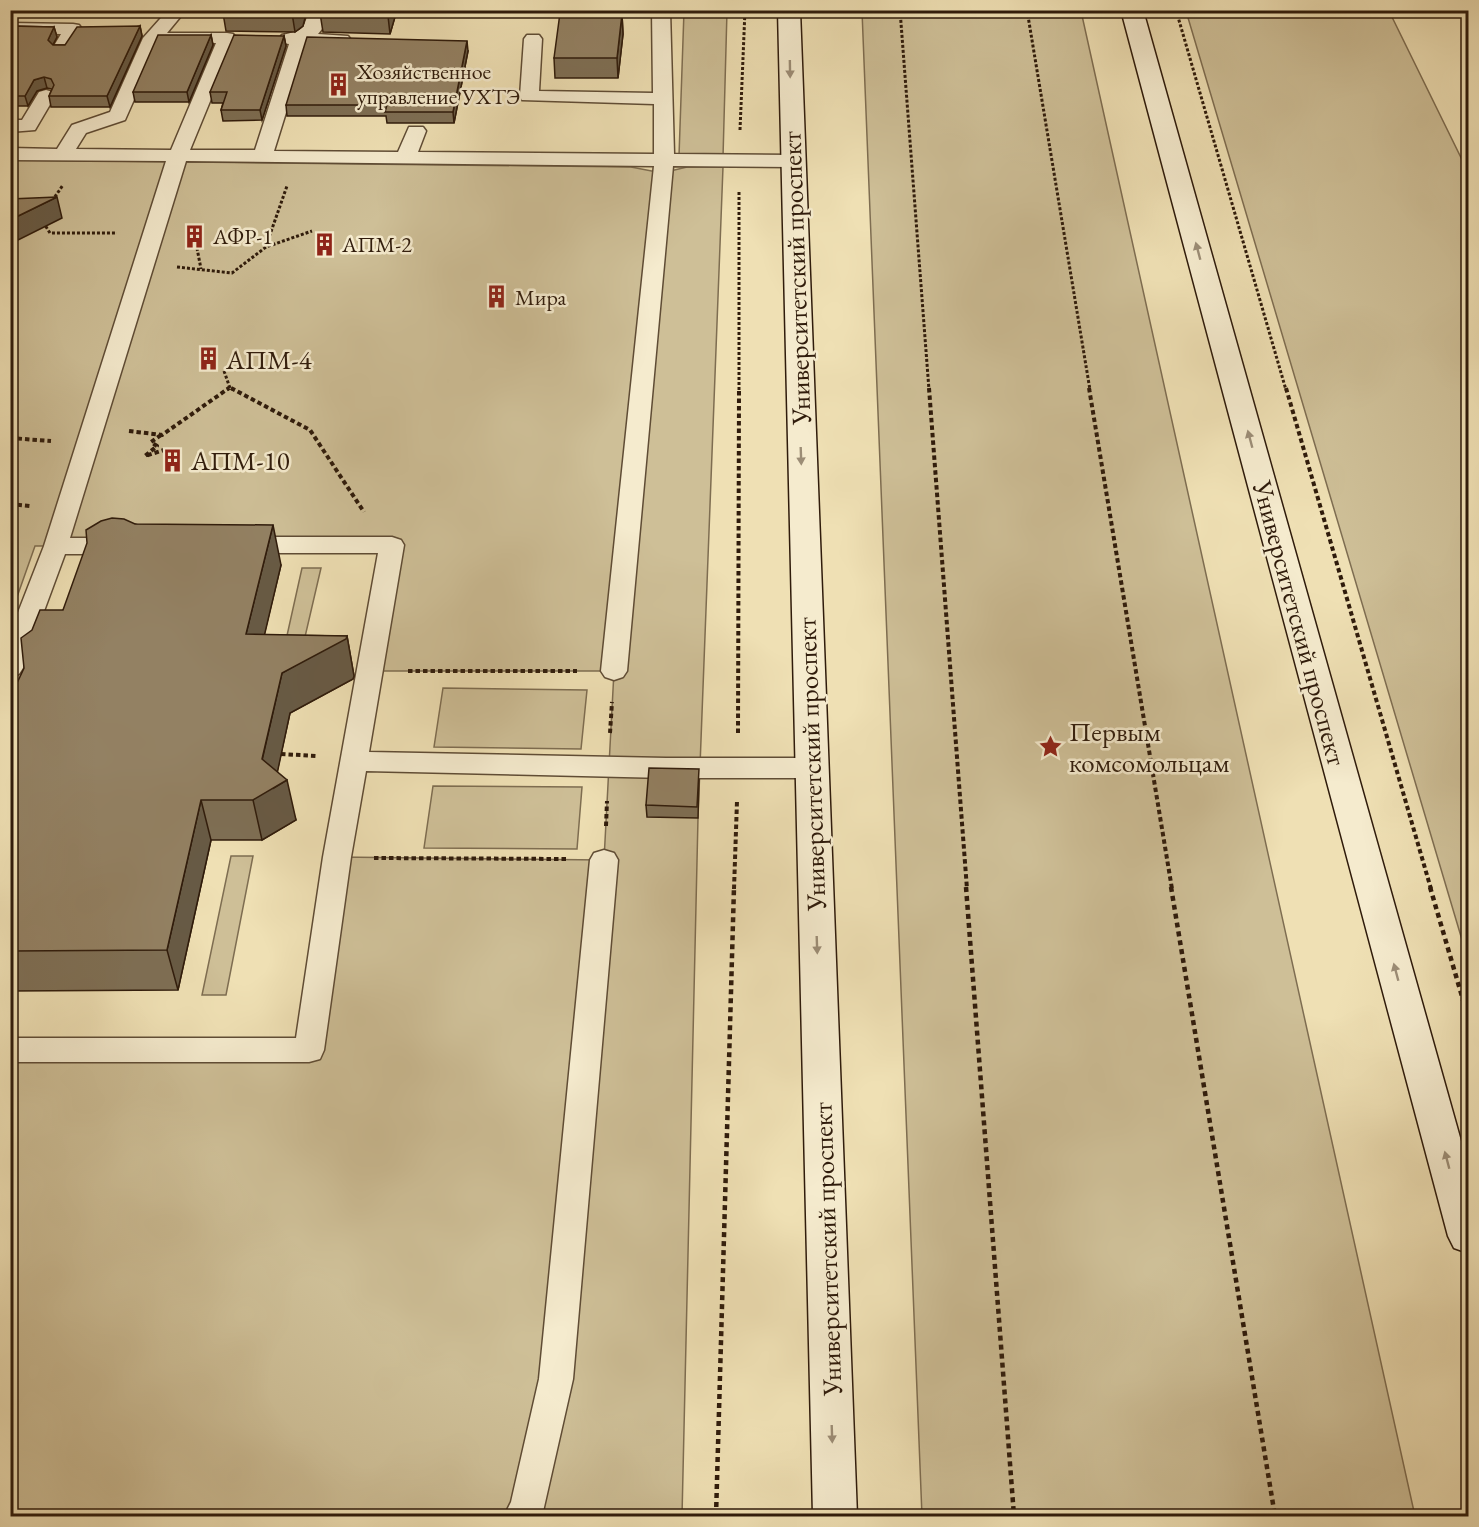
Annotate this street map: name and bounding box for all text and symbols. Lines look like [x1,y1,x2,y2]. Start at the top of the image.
place label: Хозяйственное управление УХТЭ [356,57,520,111]
one-way arrow [785,59,795,78]
building icon: Хозяйственное управление УХТЭ [326,71,352,97]
street label: Университетский проспект [773,131,819,426]
place label: АФР-1 [212,222,273,251]
building icon: АФР-1 [182,223,208,249]
place label: АПМ-2 [341,230,412,259]
building icon: АПМ-2 [311,231,337,257]
one-way arrow [1193,242,1203,260]
place label: Мира [515,283,566,312]
building icon: Мира [484,284,510,310]
place label: АПМ-4 [225,342,313,377]
building icon: АПМ-4 [195,346,221,372]
one-way arrow [1245,430,1254,448]
place label: АПМ-10 [190,443,290,478]
one-way arrow [797,446,806,465]
building icon: АПМ-10 [160,447,186,473]
street label: Университетский проспект [1245,476,1355,769]
street label: Университетский проспект [788,617,834,912]
place label: Первым комсомольцам [1069,714,1230,780]
place icon: Первым комсомольцам [1038,734,1064,760]
one-way arrow [812,935,822,954]
one-way arrow [1391,962,1400,980]
street label: Университетский проспект [804,1102,850,1397]
one-way arrow [1442,1151,1452,1169]
one-way arrow [828,1424,837,1443]

